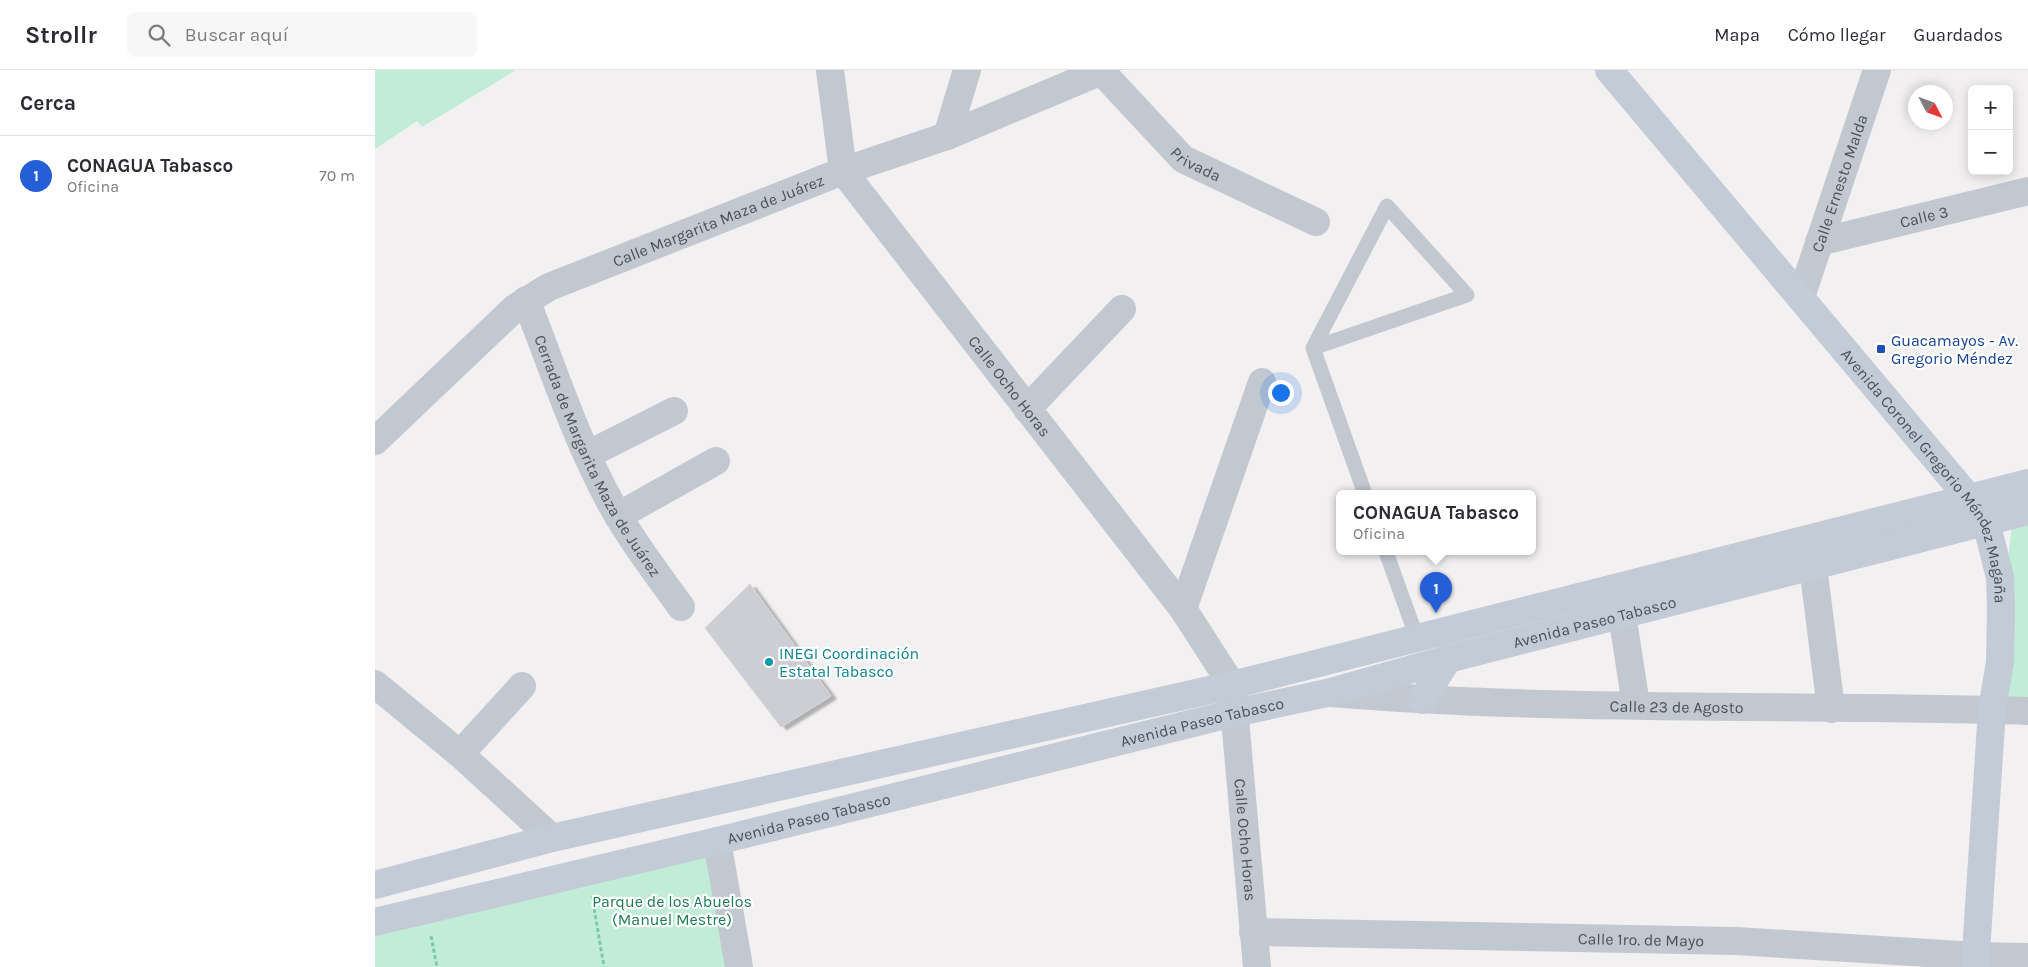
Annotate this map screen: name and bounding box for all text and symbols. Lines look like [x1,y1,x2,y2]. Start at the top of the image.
search box [127,12,477,57]
text: Strollr [25,21,97,49]
icon: search [145,21,173,49]
text: Buscar aquí [185,24,289,46]
text: Mapa [1714,24,1760,46]
text: Cómo llegar [1788,24,1886,46]
text: Guardados [1914,24,2003,46]
north arrow [1908,85,1953,130]
map controls [1968,85,2013,175]
button: + [1968,85,2013,130]
text: Cerca [20,91,76,115]
street label: Calle Ernesto Malda [1807,112,1871,255]
button: − [1968,130,2013,175]
street label: Privada [1167,143,1224,185]
text: CONAGUA Tabasco [67,155,233,177]
text: 1 [33,166,39,185]
text: 70 m [319,166,355,185]
street label: Calle Margarita Maza de Juárez [610,170,827,270]
text: Oficina [67,177,119,196]
street label: Calle 3 [1898,201,1950,231]
place label: Guacamayos - Av. Gregorio Méndez [1891,331,2018,368]
street label: Cerrada de Margarita Maza de Juárez [531,332,665,580]
street label: Calle Ocho Horas [965,332,1055,440]
marker: Guacamayos - Av. Gregorio Méndez [1875,343,1887,355]
street label: Avenida Coronel Gregorio Méndez Magaña [1837,344,2010,604]
your location [1268,380,1294,406]
popup [1336,490,1536,555]
text: CONAGUA Tabasco [1353,502,1519,524]
text: Oficina [1353,524,1405,543]
pin: 1 [1420,572,1452,613]
street label: Avenida Paseo Tabasco [1511,592,1678,652]
place label: INEGI Coordinación Estatal Tabasco [779,644,919,681]
marker: INEGI Coordinación Estatal Tabasco [763,656,775,668]
street label: Avenida Paseo Tabasco [1118,693,1286,750]
street label: Calle 23 de Agosto [1610,696,1744,717]
street label: Calle Ocho Horas [1231,778,1261,902]
street label: Avenida Paseo Tabasco [725,789,892,848]
park label: Parque de los Abuelos (Manuel Mestre) [592,892,752,929]
street label: Calle 1ro. de Mayo [1578,929,1704,950]

